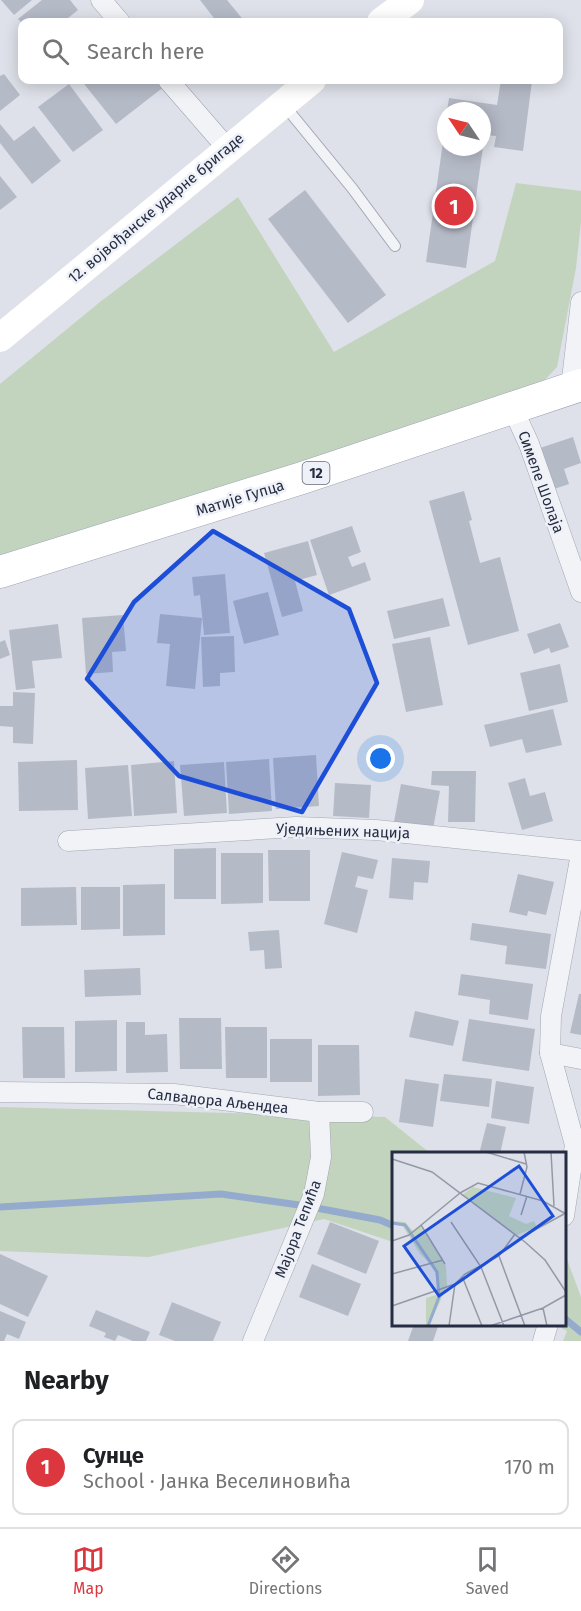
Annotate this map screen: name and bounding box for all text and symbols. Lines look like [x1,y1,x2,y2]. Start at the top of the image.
search box [18,18,563,84]
icon: search [39,35,72,68]
text: Search here [87,38,205,65]
north arrow [437,102,491,156]
street label: 12. војвођанске ударне бригаде [65,129,247,287]
pin: 1 [434,184,474,228]
street label: Симеле Шолаја [514,428,568,536]
road number: 12 [302,462,330,484]
street label: Матије Гупца [194,476,286,520]
your location [366,744,395,773]
street label: Уједињених нација [276,820,410,842]
street label: Салвадора Аљендеа [147,1085,289,1117]
inset map [392,1152,566,1326]
street label: Мајора Тепића [271,1177,325,1281]
text: Nearby [24,1365,109,1396]
text: Сунце [83,1442,144,1469]
text: 1 [41,1455,50,1479]
text: 170 m [504,1455,555,1479]
text: School · Јанка Веселиновића [83,1469,351,1493]
tab: Map [72,1543,105,1598]
tab: Directions [249,1543,322,1598]
tab: Saved [466,1543,509,1598]

